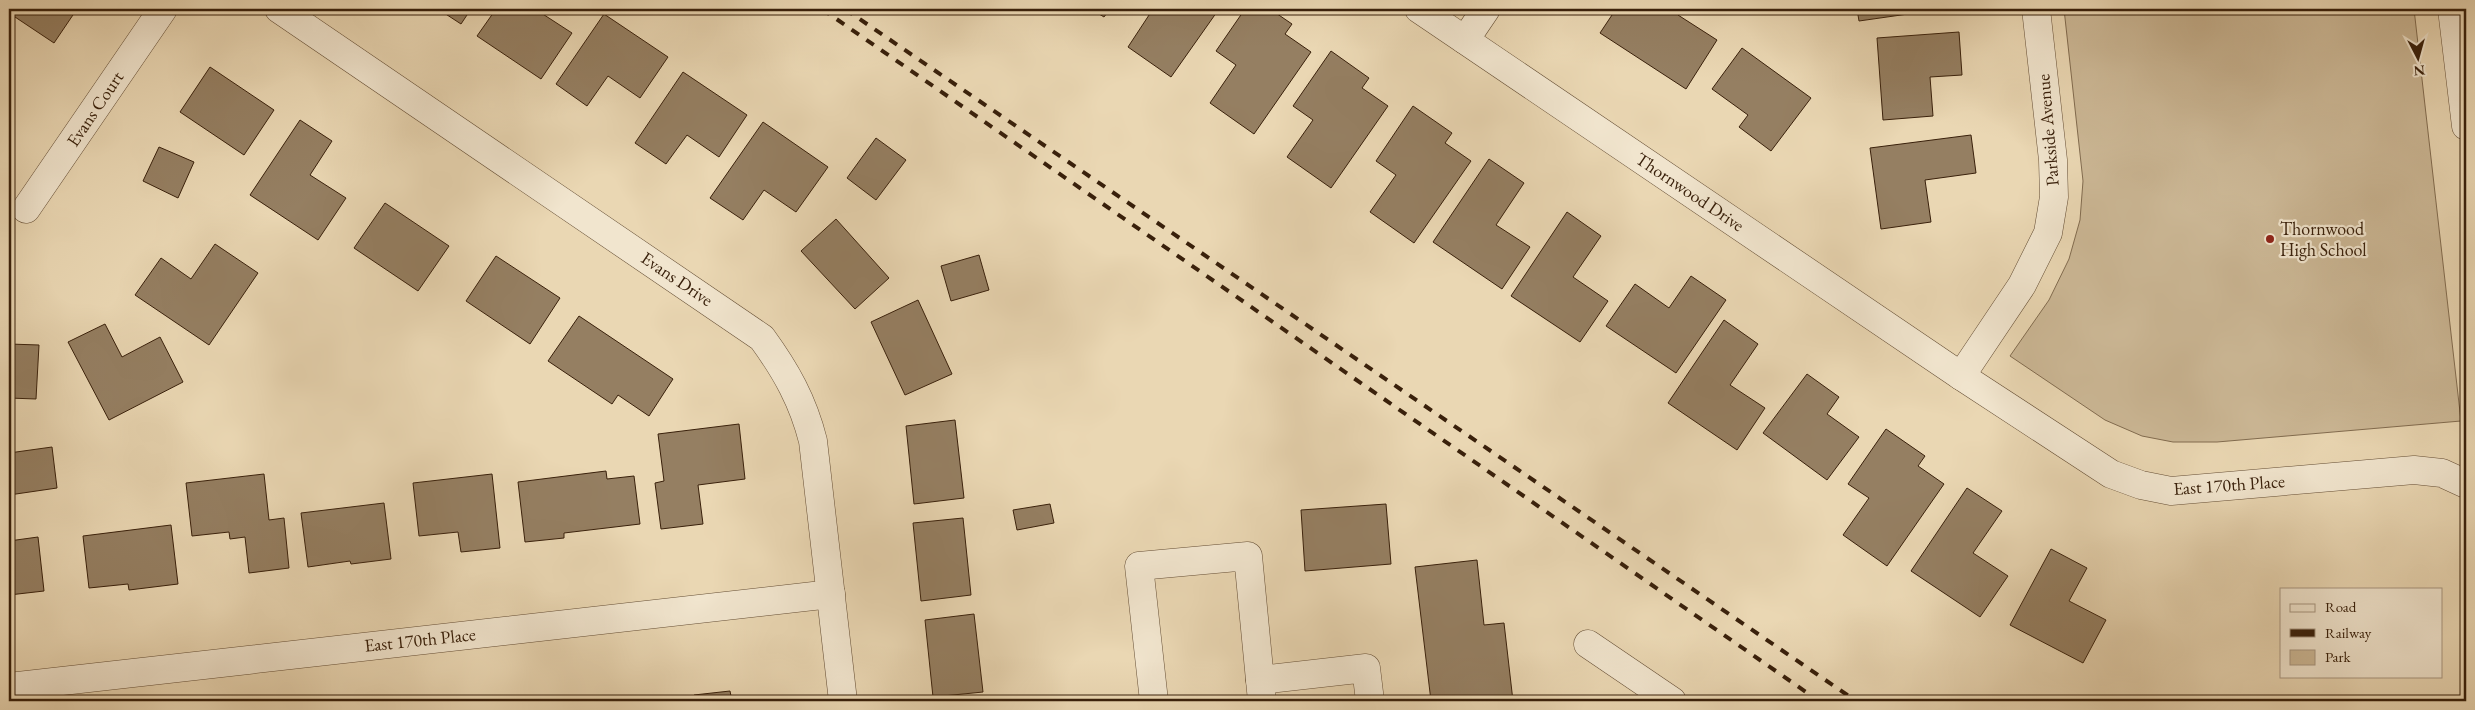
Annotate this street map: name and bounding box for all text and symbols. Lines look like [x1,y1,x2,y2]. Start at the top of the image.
north arrow [2392,32,2442,82]
text: N [2412,61,2426,81]
street label: Evans Court [61,66,128,151]
street label: Parkside Avenue [2031,73,2064,187]
street label: Thornwood Drive [1632,147,1749,236]
place label: Thornwood High School [2280,217,2367,261]
marker: Thornwood High School [2264,233,2276,245]
street label: Evans Drive [637,246,718,311]
street label: East 170th Place [2172,469,2286,500]
legend [2280,588,2442,678]
text: Road [2325,597,2357,616]
street label: East 170th Place [363,622,477,657]
text: Railway [2325,623,2372,642]
text: Park [2325,647,2352,666]

